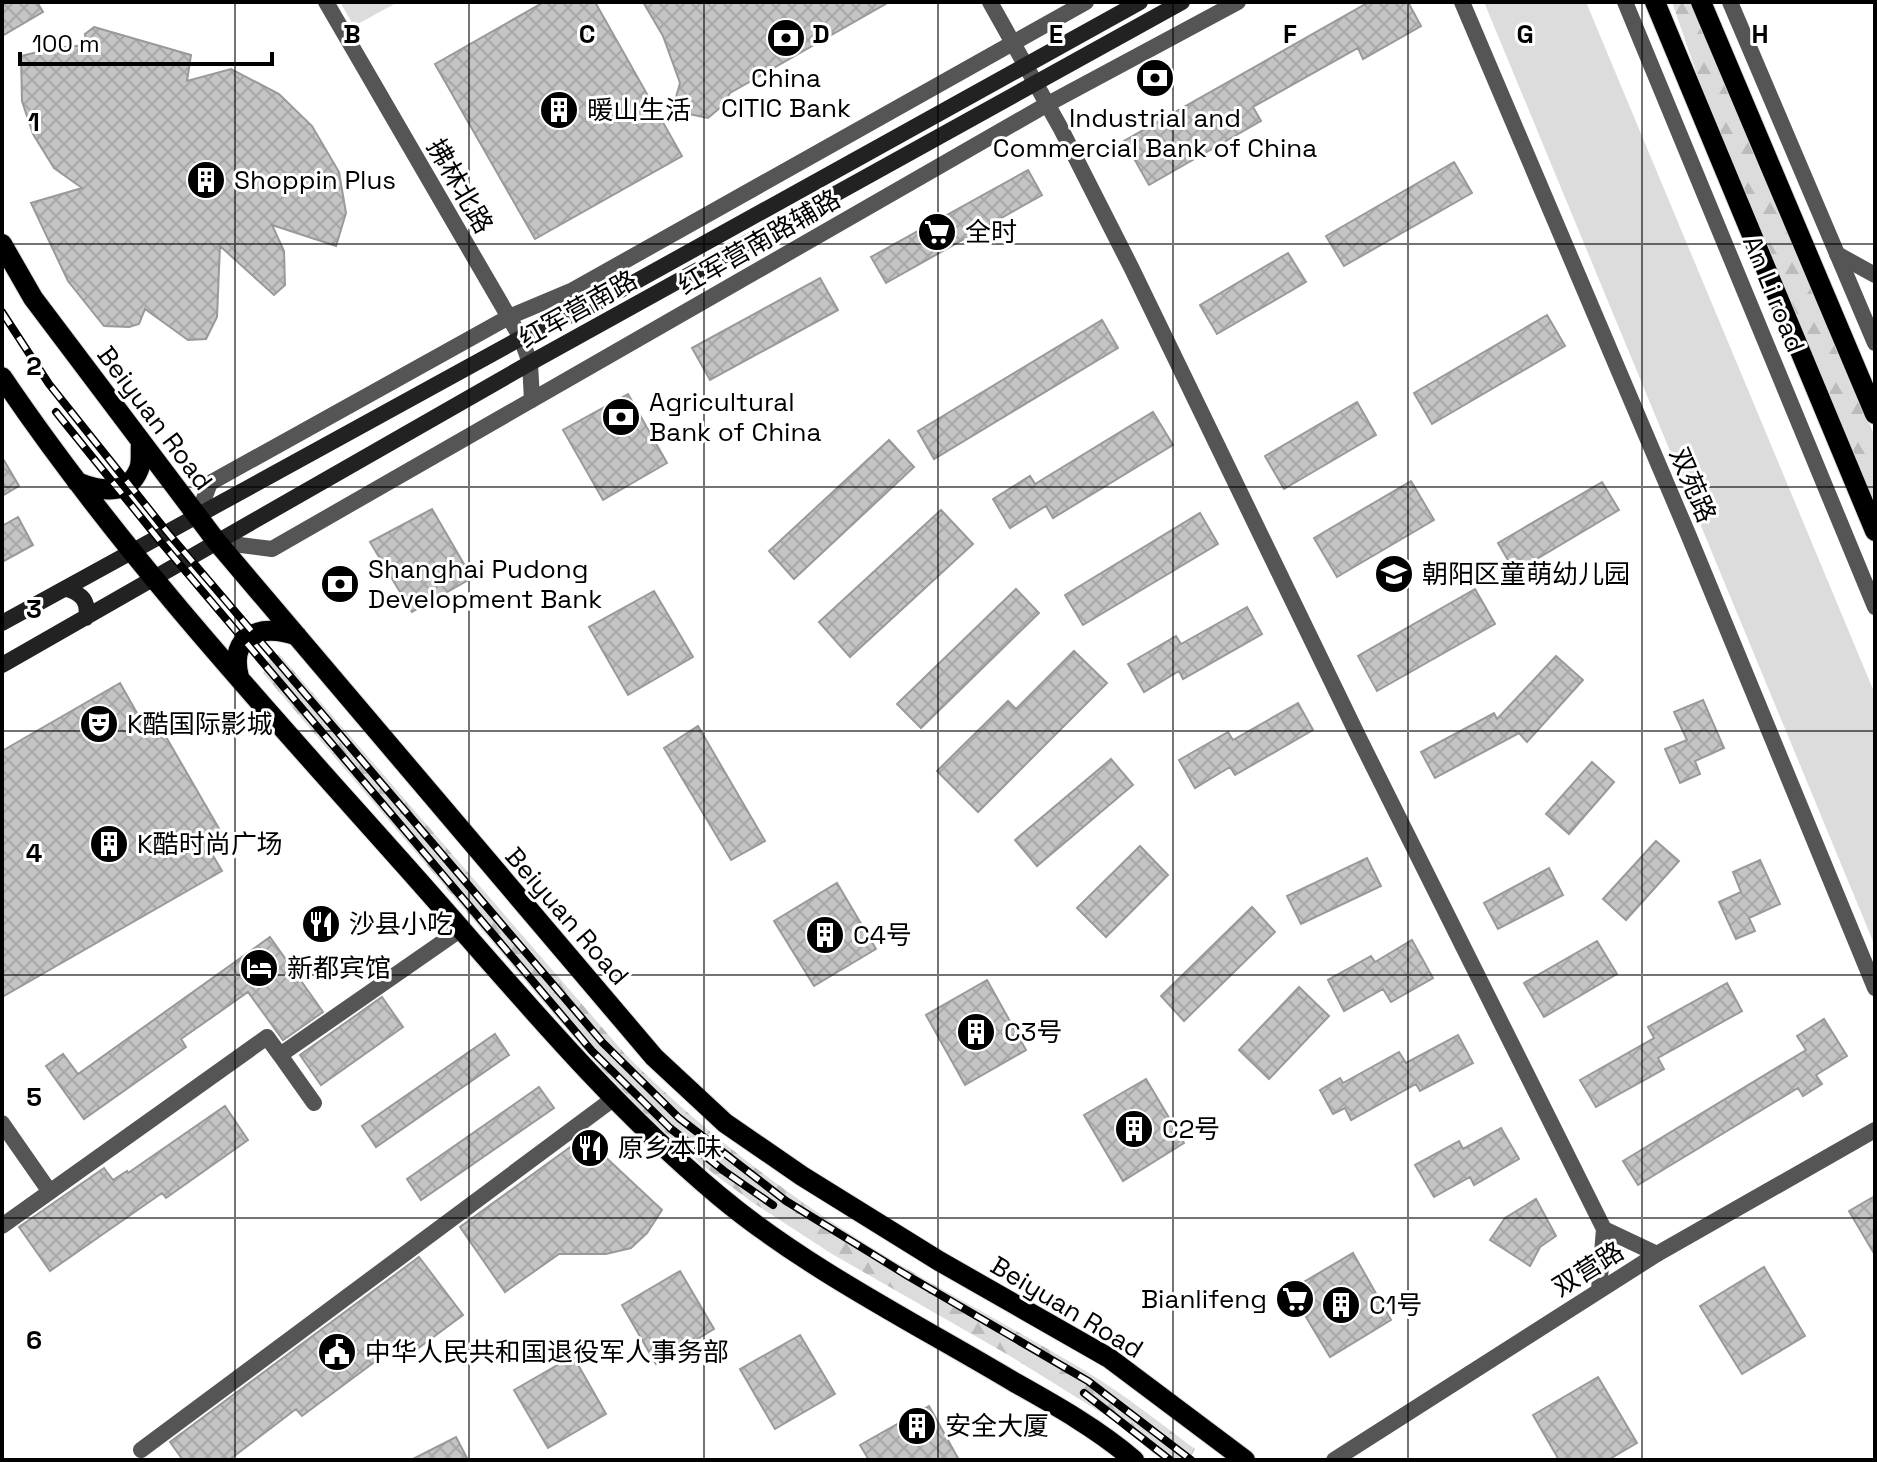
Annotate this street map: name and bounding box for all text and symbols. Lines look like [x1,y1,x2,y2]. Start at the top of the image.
scale bar [20,16,272,66]
text: B [343,17,361,51]
text: C [579,17,595,51]
bank icon: China CITIC Bank [765,17,807,59]
text: D [812,17,830,51]
text: E [1049,17,1063,51]
text: F [1283,17,1297,51]
text: G [1516,17,1534,51]
text: H [1751,17,1769,51]
text: 100 m [32,28,100,59]
bank icon: Industrial and Commercial Bank of China [1134,57,1176,99]
place label: China CITIC Bank [721,61,851,125]
building icon: 暖山生活 [538,89,580,131]
place label: 暖山生活 [587,93,691,127]
place label: Industrial and Commercial Bank of China [993,101,1317,165]
text: 1 [28,105,40,139]
street label: 拂林北路 [419,132,501,240]
building icon: Shoppin Plus [185,159,227,201]
place label: Shoppin Plus [234,163,396,197]
street label: 红军营南路辅路 [672,182,846,302]
supermarket icon: 全时 [916,211,958,253]
place label: 全时 [965,215,1017,249]
street label: An Li road [1735,231,1813,357]
street label: 红军营南路 [513,263,643,355]
street label: Beiyuan Road [90,339,220,497]
text: 2 [26,349,42,383]
place label: Agricultural Bank of China [649,385,821,449]
bank icon: Agricultural Bank of China [600,396,642,438]
street label: 双苑路 [1662,442,1724,528]
place label: Shanghai Pudong Development Bank [368,552,602,616]
school or university icon: 朝阳区童萌幼儿园 [1373,553,1415,595]
place label: 朝阳区童萌幼儿园 [1422,557,1630,591]
bank icon: Shanghai Pudong Development Bank [319,563,361,605]
text: 3 [26,592,42,626]
theatre icon: K酷国际影城 [78,703,120,745]
place label: K酷国际影城 [127,707,273,741]
building icon: K酷时尚广场 [88,823,130,865]
place label: K酷时尚广场 [137,827,283,861]
text: 4 [26,836,42,870]
street label: Beiyuan Road [498,840,636,992]
restaurant icon: 沙县小吃 [300,903,342,945]
place label: 沙县小吃 [349,907,453,941]
building icon: C4号 [804,914,846,956]
place label: C4号 [853,918,912,952]
hotel icon: 新都宾馆 [238,947,280,989]
place label: 新都宾馆 [287,951,391,985]
building icon: C3号 [955,1011,997,1053]
place label: C3号 [1004,1015,1062,1049]
text: 5 [26,1080,42,1114]
building icon: C2号 [1113,1108,1155,1150]
place label: C2号 [1162,1112,1220,1146]
restaurant icon: 原乡本味 [569,1127,611,1169]
place label: 原乡本味 [618,1131,722,1165]
street label: 双营路 [1546,1234,1630,1304]
street label: Beiyuan Road [984,1248,1150,1366]
supermarket icon: Bianlifeng [1274,1278,1316,1320]
place label: Bianlifeng [1141,1282,1267,1316]
building icon: C1号 [1320,1284,1362,1326]
place label: C1号 [1369,1288,1423,1322]
text: 6 [26,1323,42,1357]
public building icon: 中华人民共和国退役军人事务部 [316,1331,358,1373]
place label: 中华人民共和国退役军人事务部 [365,1335,729,1369]
building icon: 安全大厦 [896,1405,938,1447]
place label: 安全大厦 [945,1409,1049,1443]

